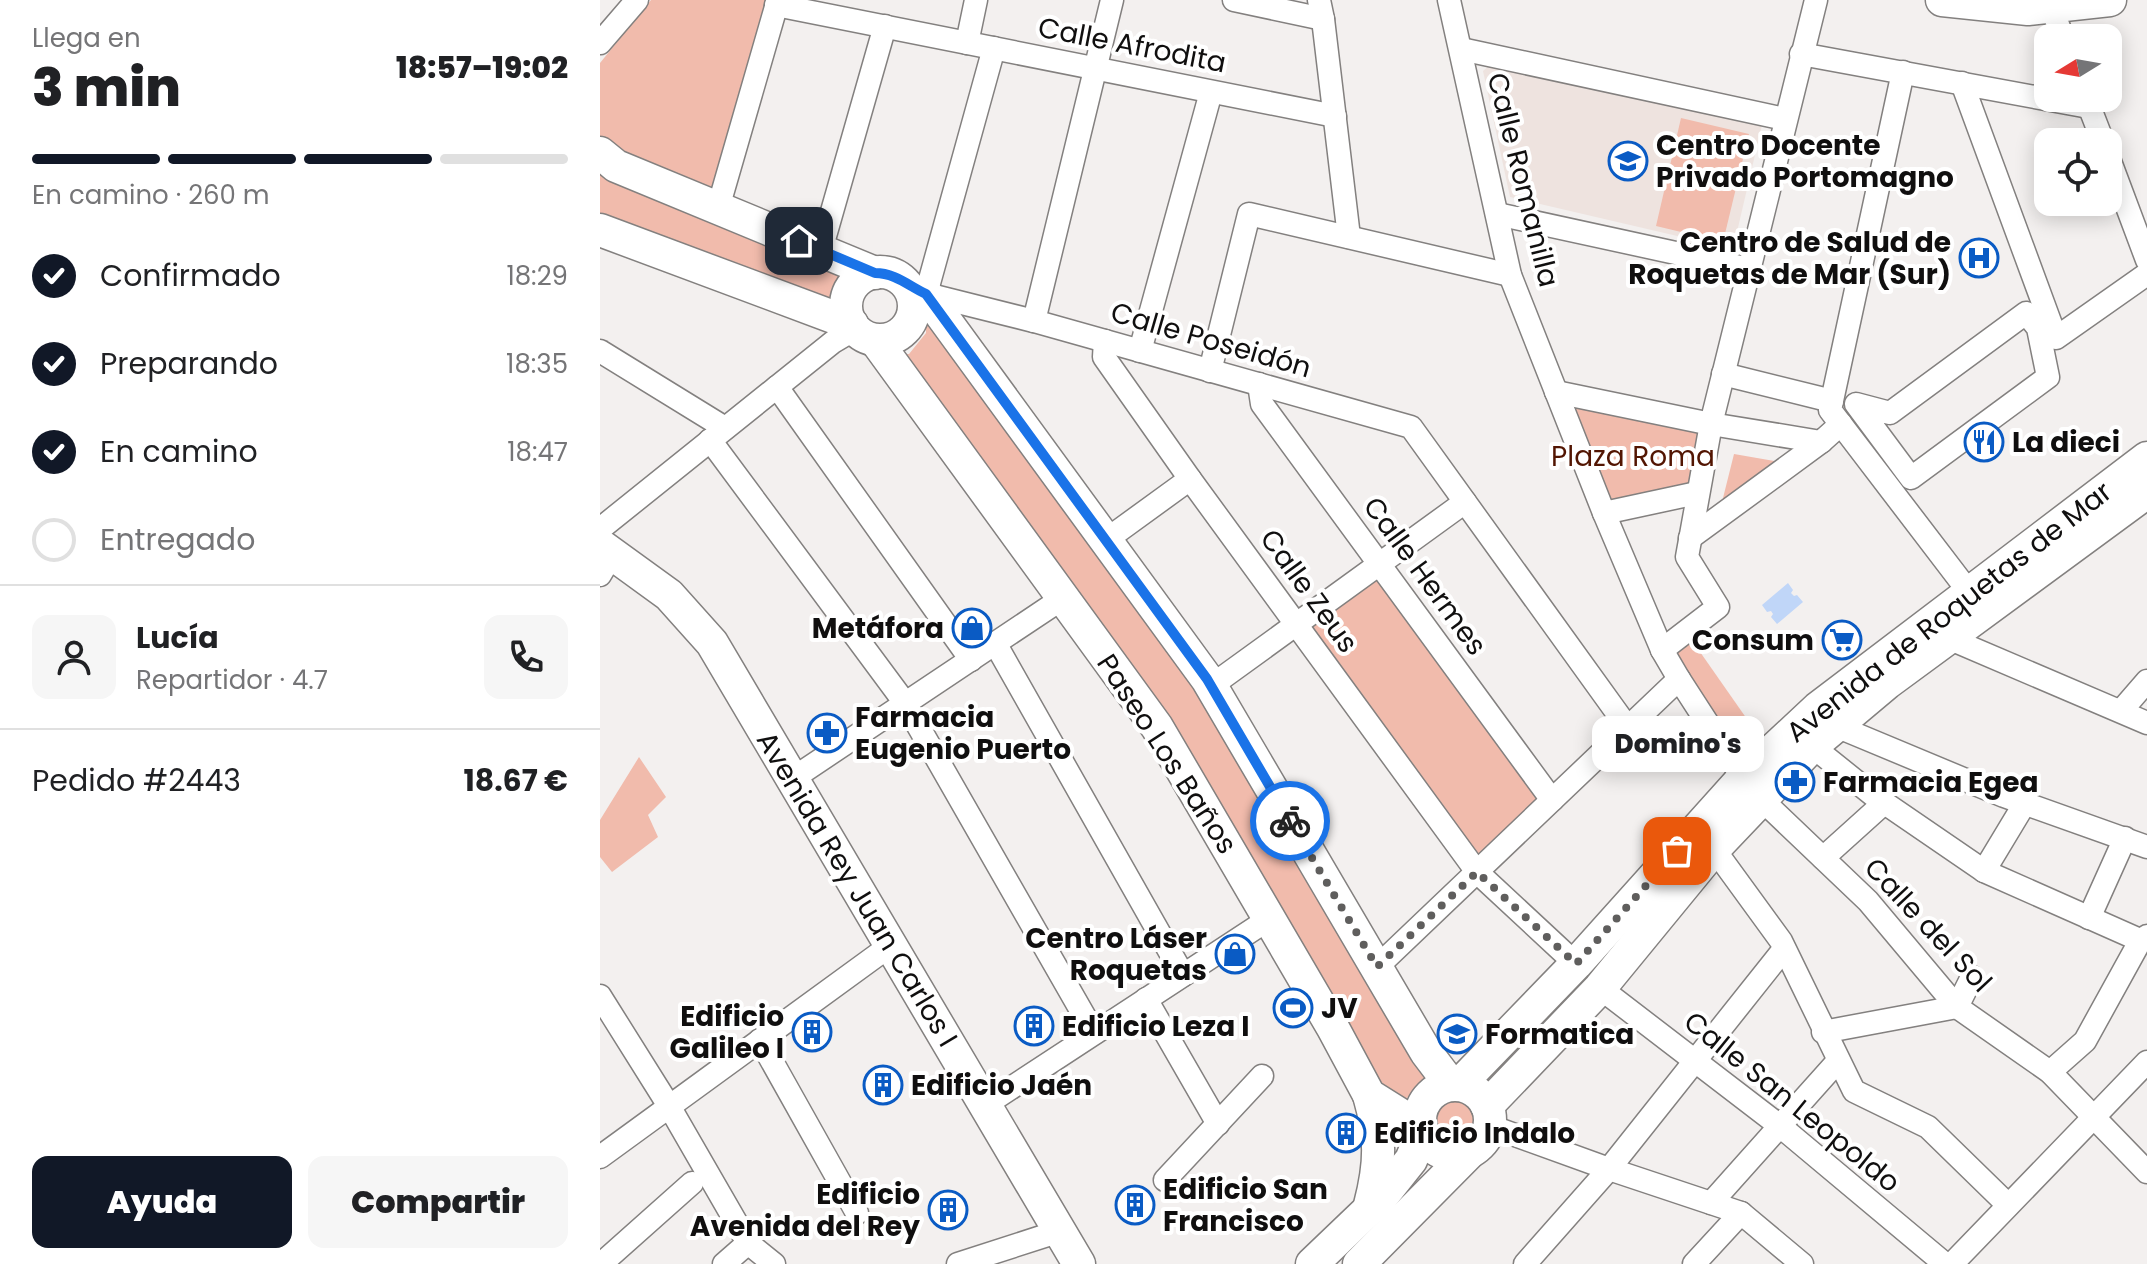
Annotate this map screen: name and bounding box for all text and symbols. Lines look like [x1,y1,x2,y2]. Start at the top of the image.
street label: Calle Afrodita [1035,8,1229,82]
text: Llega en [32,20,141,56]
north arrow [2034,24,2122,112]
map controls [2034,24,2122,216]
text: 18:57–19:02 [396,46,568,89]
text: 3 min [32,51,181,124]
street label: Calle Romanilla [1478,69,1568,291]
place label: Centro Docente Privado Portomagno [1656,126,1954,197]
button: locate [2034,128,2122,216]
school or university icon: Centro Docente Privado Portomagno [1607,140,1649,182]
text: En camino · 260 m [32,177,270,213]
pin [765,207,833,275]
icon: home [777,219,821,263]
place label: Centro de Salud de Roquetas de Mar (Sur) [1628,223,1951,294]
hospital icon: Centro de Salud de Roquetas de Mar (Sur) [1958,237,2000,279]
icon: check [32,254,76,298]
text: Confirmado [100,254,281,297]
text: 18:29 [506,258,568,294]
street label: Calle Poseidón [1106,293,1316,387]
icon: check [32,342,76,386]
text: Preparando [100,342,278,385]
text: 18:35 [506,346,568,382]
restaurant icon: La dieci [1963,421,2005,463]
place label: La dieci [2012,423,2120,462]
icon: check [32,430,76,474]
text: En camino [100,430,258,473]
text: 18:47 [507,434,568,470]
park label: Plaza Roma [1551,437,1715,476]
street label: Avenida de Roquetas de Mar [1778,472,2120,752]
street label: Calle Hermes [1354,489,1496,663]
text: Entregado [100,518,255,561]
street label: Calle Zeus [1251,521,1367,661]
shop icon: Metáfora [951,607,993,649]
place label: Metáfora [812,609,944,648]
button: person [32,615,116,699]
button: phone [484,615,568,699]
text: Lucía [136,616,219,659]
supermarket icon: Consum [1821,619,1863,661]
place label: Consum [1692,621,1814,660]
street label: Paseo Los Baños [1088,646,1246,862]
text: Repartidor · 4.7 [136,662,328,698]
place label: Farmacia Eugenio Puerto [855,698,1071,769]
pharmacy icon: Farmacia Eugenio Puerto [806,712,848,754]
callout: Domino's [1591,715,1763,771]
street label: Avenida Rey Juan Carlos I [747,724,967,1054]
text: Domino's [1615,726,1741,762]
text: Pedido #2443 [32,759,241,802]
text: 18.67 € [463,759,568,802]
pharmacy icon: Farmacia Egea [1774,761,1816,803]
place label: Farmacia Egea [1823,763,2039,802]
courier [1250,781,1330,861]
icon: bike [1268,799,1312,843]
pin [1643,817,1711,885]
icon: bag [1655,829,1699,873]
street label: Calle del Sol [1855,849,2001,1001]
place label: Centro Láser Roquetas [1025,919,1207,990]
shop icon: Centro Láser Roquetas [1214,933,1256,975]
sports icon: JV [1272,987,1314,1029]
place label: JV [1321,989,1358,1028]
place label: Edificio Galileo I [670,997,784,1068]
street label: Calle San Leopoldo [1676,1003,1908,1201]
building icon: Edificio Leza I [1013,1005,1055,1047]
place label: Edificio Leza I [1062,1007,1249,1046]
building icon: Edificio Galileo I [791,1011,833,1053]
school or university icon: Formatica [1436,1013,1478,1055]
place label: Formatica [1485,1015,1634,1054]
building icon: Edificio Jaén [862,1064,904,1106]
place label: Edificio Jaén [911,1066,1092,1105]
building icon: Edificio Indalo [1325,1112,1367,1154]
place label: Edificio Indalo [1374,1114,1575,1153]
button: Ayuda [32,1156,292,1248]
button: Compartir [308,1156,568,1248]
place label: Edificio San Francisco [1163,1170,1328,1241]
place label: Edificio Avenida del Rey [690,1175,920,1246]
building icon: Edificio San Francisco [1114,1184,1156,1226]
building icon: Edificio Avenida del Rey [927,1189,969,1231]

